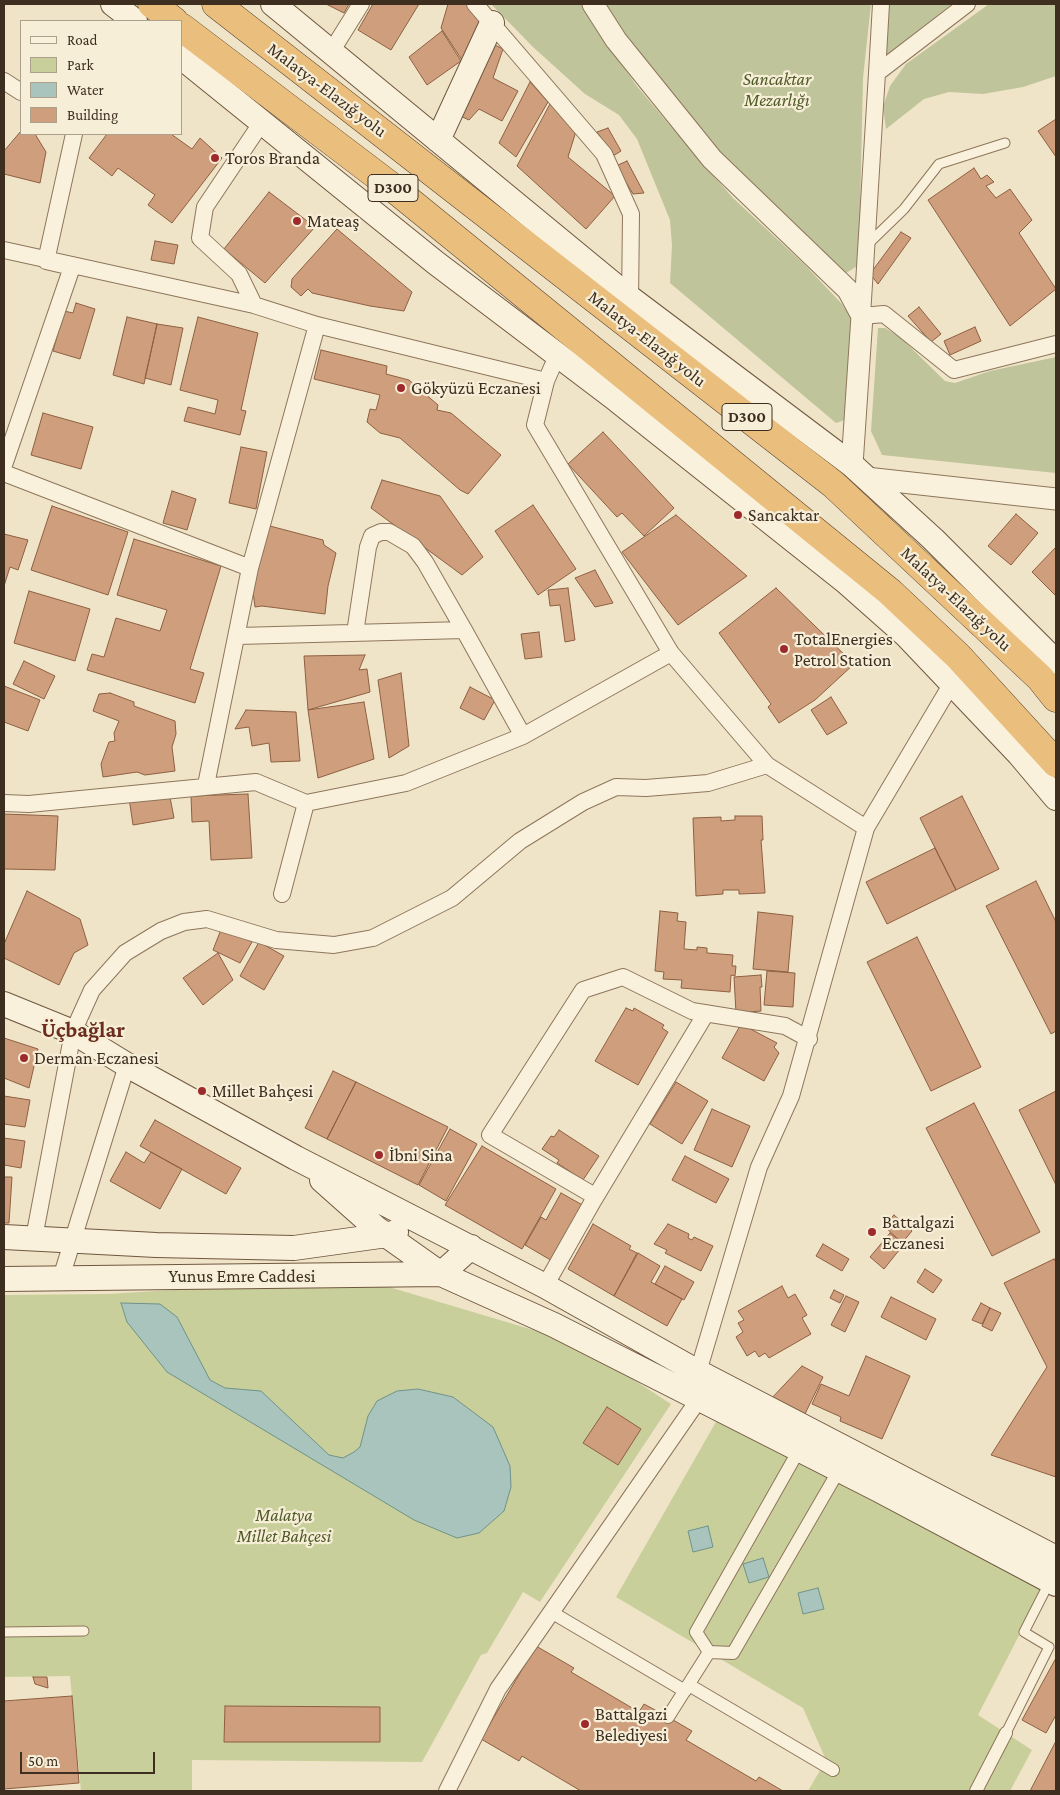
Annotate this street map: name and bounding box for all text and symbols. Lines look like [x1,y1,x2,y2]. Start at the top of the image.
legend [20,20,182,135]
text: Road [67,32,97,48]
street label: Malatya-Elazığ yolu [263,38,391,142]
text: Park [67,57,94,73]
park label: Sancaktar Mezarlığı [743,68,811,110]
text: Water [67,82,104,98]
text: Building [67,107,118,123]
place label: Toros Branda [225,147,320,169]
marker: Toros Branda [209,152,221,164]
road number: D300 [368,174,418,202]
place label: Mateaş [307,210,359,232]
marker: Mateaş [291,215,303,227]
street label: Malatya-Elazığ yolu [584,286,710,392]
place label: Gökyüzü Eczanesi [411,377,541,399]
marker: Gökyüzü Eczanesi [395,382,407,394]
road number: D300 [722,404,772,431]
place label: Sancaktar [748,504,819,526]
marker: Sancaktar [732,509,744,521]
street label: Malatya-Elazığ yolu [896,542,1016,656]
place label: TotalEnergies Petrol Station [794,628,893,670]
marker: TotalEnergies Petrol Station [778,643,790,655]
district label: Üçbağlar [41,1017,125,1043]
place label: Derman Eczanesi [34,1047,159,1069]
marker: Derman Eczanesi [18,1052,30,1064]
place label: Millet Bahçesi [212,1080,313,1102]
marker: Millet Bahçesi [196,1085,208,1097]
place label: İbni Sina [389,1144,453,1166]
marker: İbni Sina [373,1149,385,1161]
place label: Battalgazi Eczanesi [882,1211,954,1254]
marker: Battalgazi Eczanesi [866,1226,878,1238]
street label: Yunus Emre Caddesi [169,1265,315,1287]
park label: Malatya Millet Bahçesi [237,1504,331,1546]
place label: Battalgazi Belediyesi [595,1703,667,1746]
marker: Battalgazi Belediyesi [579,1718,591,1730]
scale bar [22,1742,158,1774]
text: 50 m [28,1753,58,1769]

